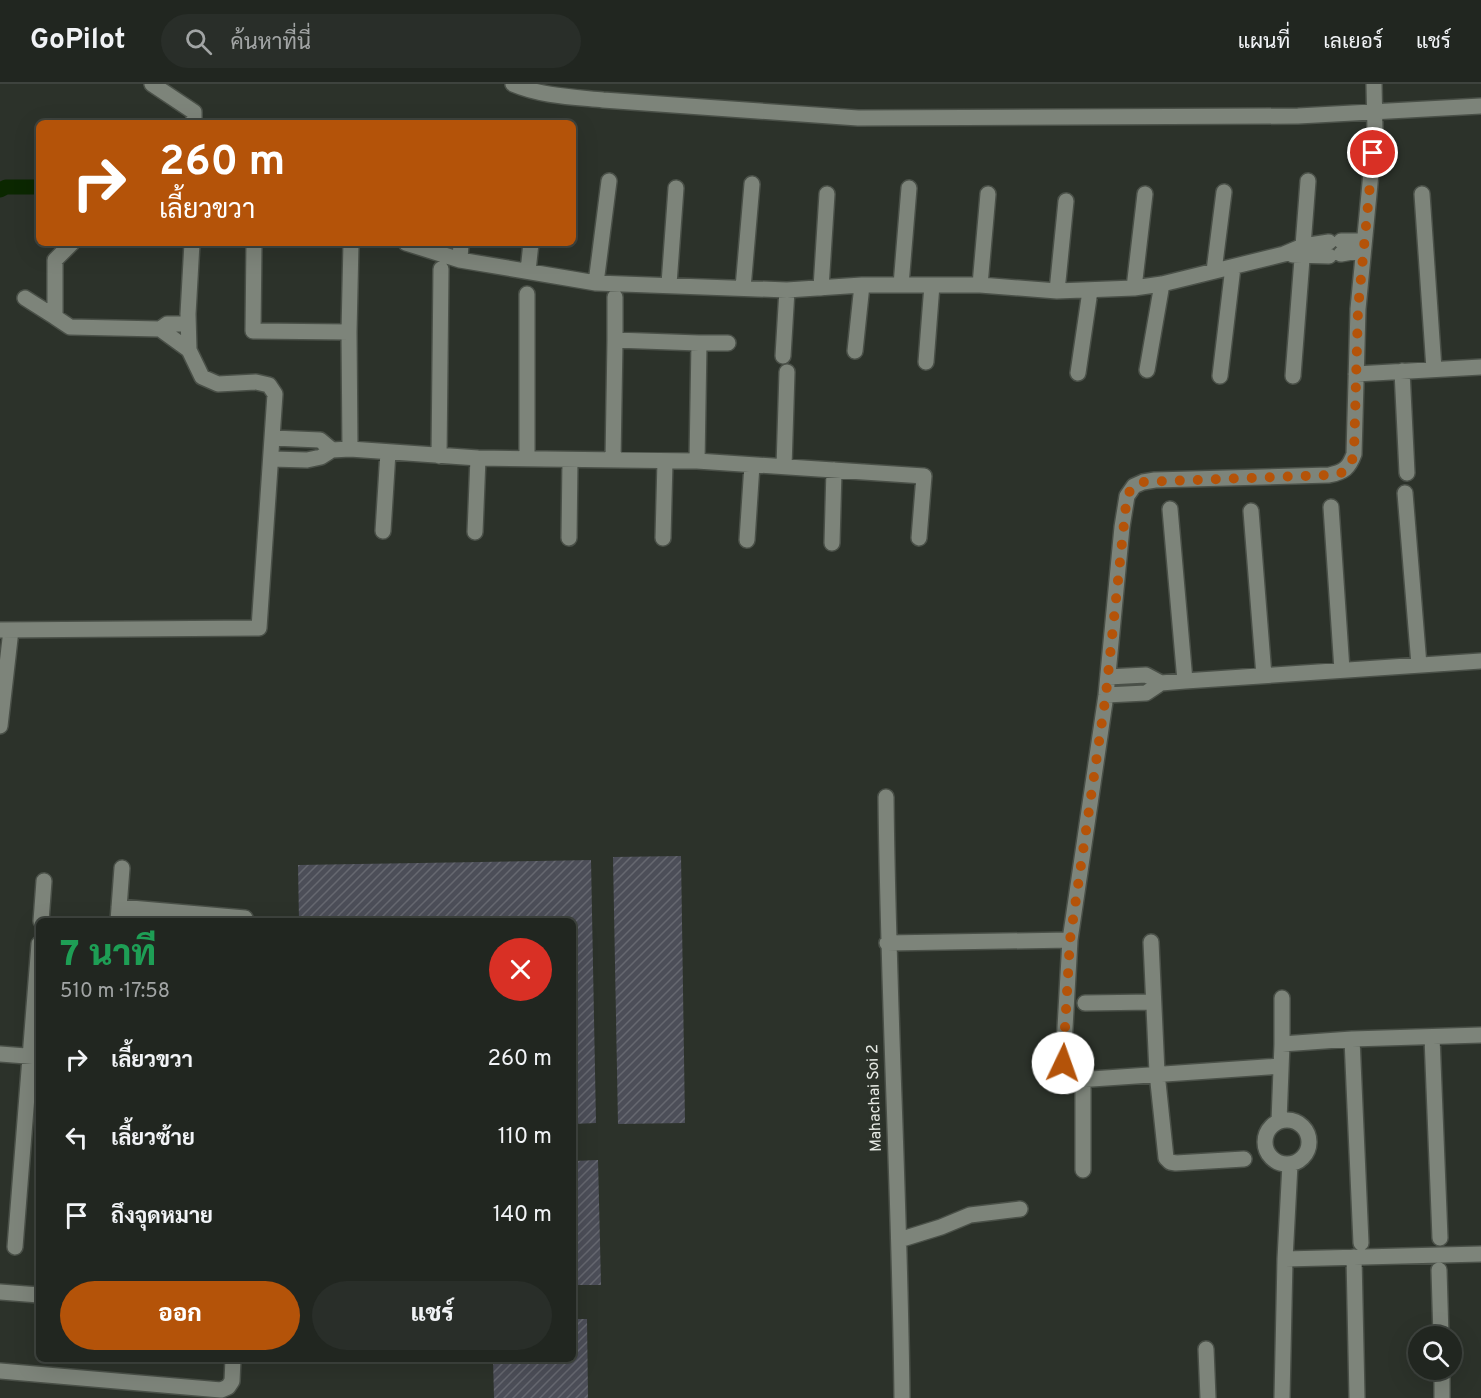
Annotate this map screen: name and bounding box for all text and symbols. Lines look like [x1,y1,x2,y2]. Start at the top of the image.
search box [161,14,581,68]
text: GoPilot [30,23,125,59]
icon: search [182,25,215,58]
text: แผนที่ [1238,29,1290,56]
text: เลเยอร์ [1323,29,1383,56]
text: แชร์ [1416,29,1451,56]
text: ค้นหาที่นี่ [230,30,311,57]
pin [1347,127,1398,178]
icon: arrive [1356,136,1389,169]
text: 260 m [159,137,285,190]
icon: right [60,144,138,222]
text: เลี้ยวขวา [159,194,255,228]
text: 7 นาที [60,933,156,979]
button: close [489,938,552,1001]
text: 510 m · 17:58 [60,979,170,1005]
position arrow [1031,1031,1095,1095]
icon: right [60,1043,93,1076]
street label: Mahachai Soi 2 [863,1044,887,1152]
text: 260 m [487,1046,552,1073]
text: เลี้ยวขวา [111,1048,193,1075]
icon: left [60,1121,93,1154]
text: 110 m [498,1124,552,1151]
text: เลี้ยวซ้าย [111,1126,195,1153]
icon: arrive [60,1199,93,1232]
text: 140 m [493,1202,552,1229]
text: ถึงจุดหมาย [111,1204,213,1231]
button: ออก [60,1281,300,1350]
button: แชร์ [312,1281,552,1350]
map controls [1408,1326,1462,1380]
button: search [1408,1326,1462,1380]

